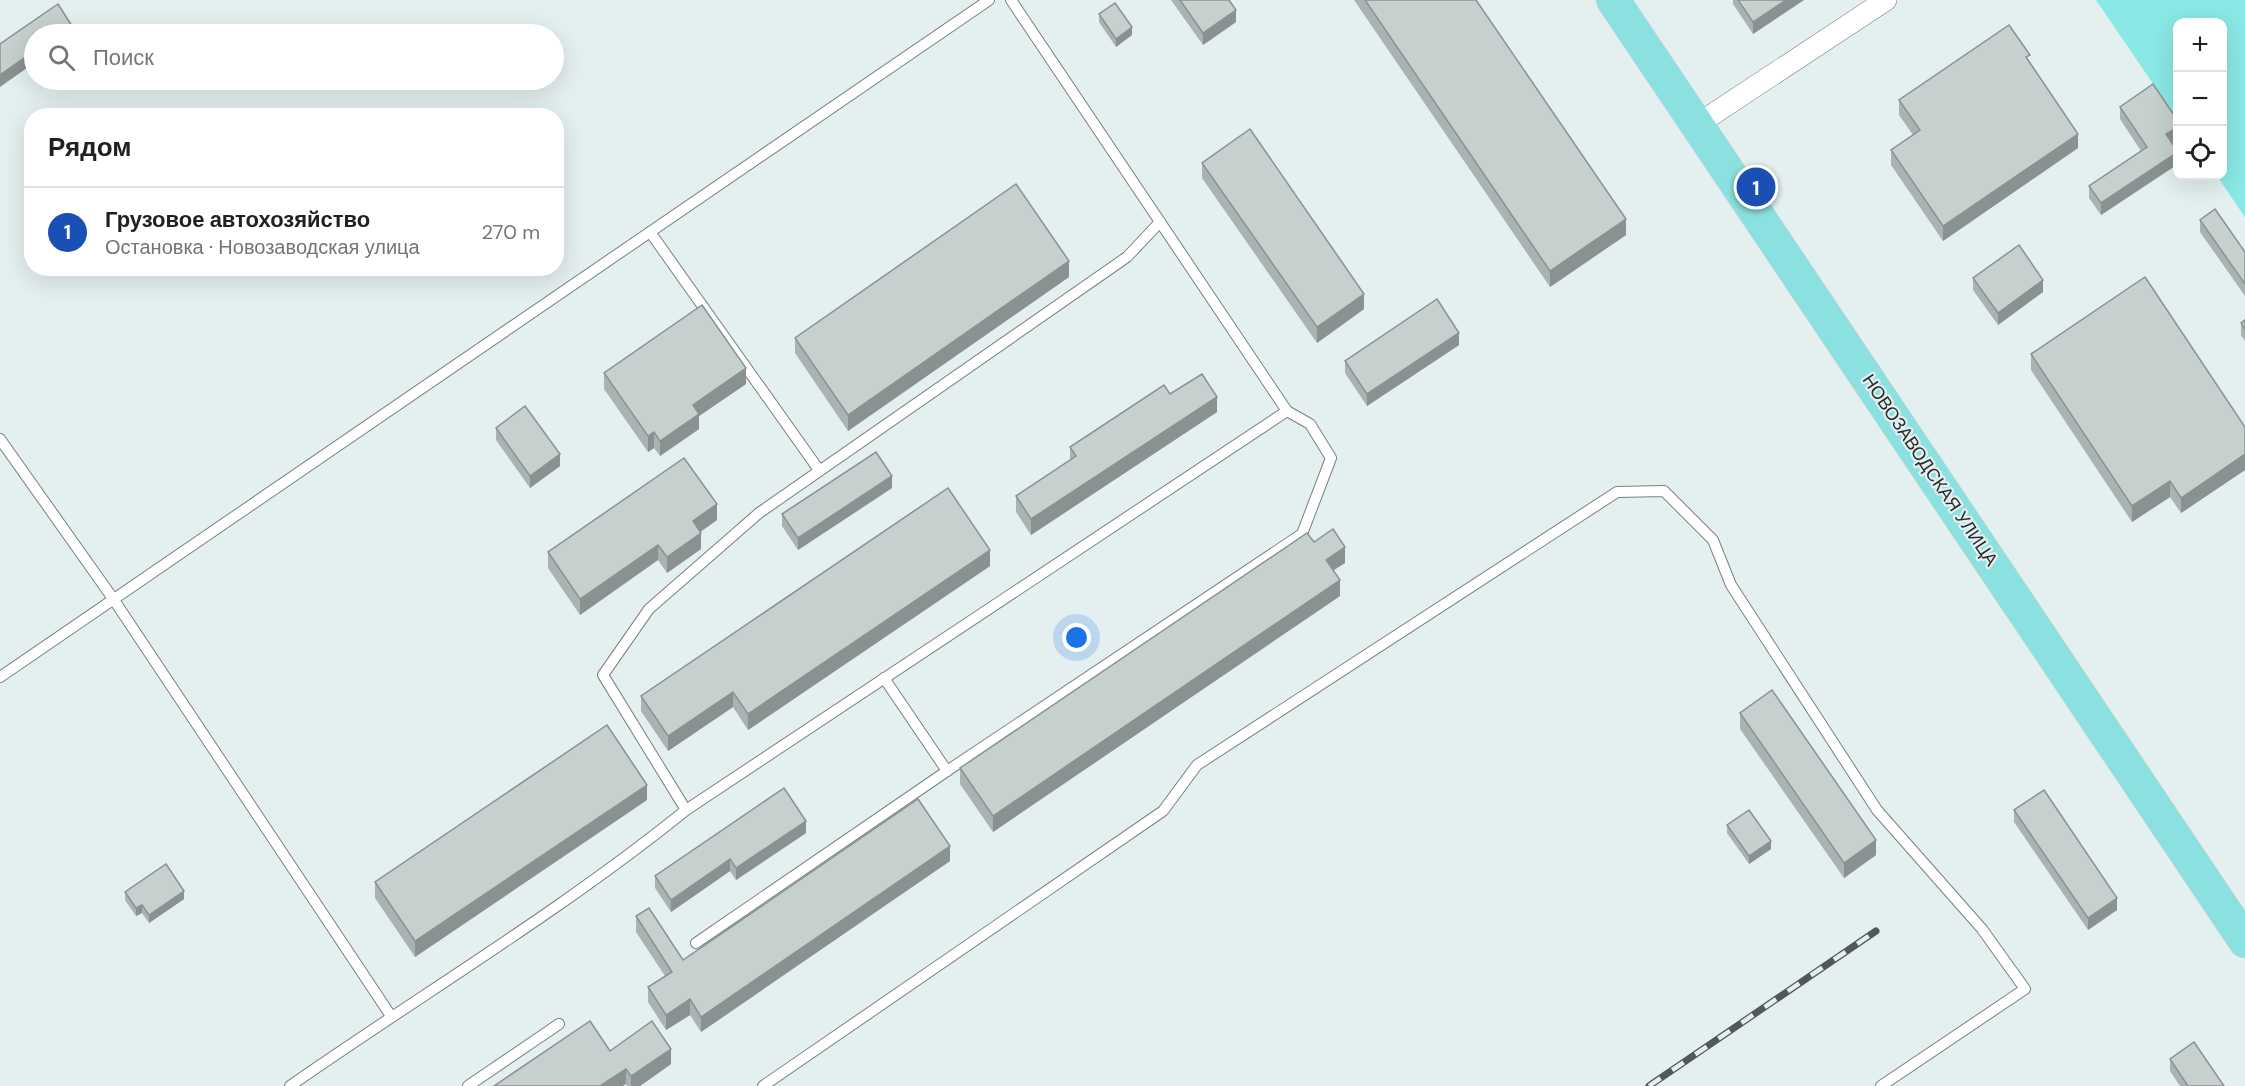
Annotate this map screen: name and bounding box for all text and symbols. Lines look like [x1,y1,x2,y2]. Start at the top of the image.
map controls [2173,18,2227,180]
button: + [2173,18,2227,72]
search box [24,24,564,90]
icon: search [45,41,78,74]
text: Поиск [93,43,154,72]
button: − [2173,72,2227,126]
button: locate [2173,126,2227,180]
text: Рядом [48,130,131,164]
pin: 1 [1736,164,1776,210]
text: Грузовое автохозяйство [105,205,370,234]
text: 1 [64,219,71,245]
text: 270 m [482,219,540,245]
text: Остановка · Новозаводская улица [105,234,420,260]
street label: НОВОЗАВОДСКАЯ УЛИЦА [1857,369,2003,571]
your location [1062,623,1091,652]

